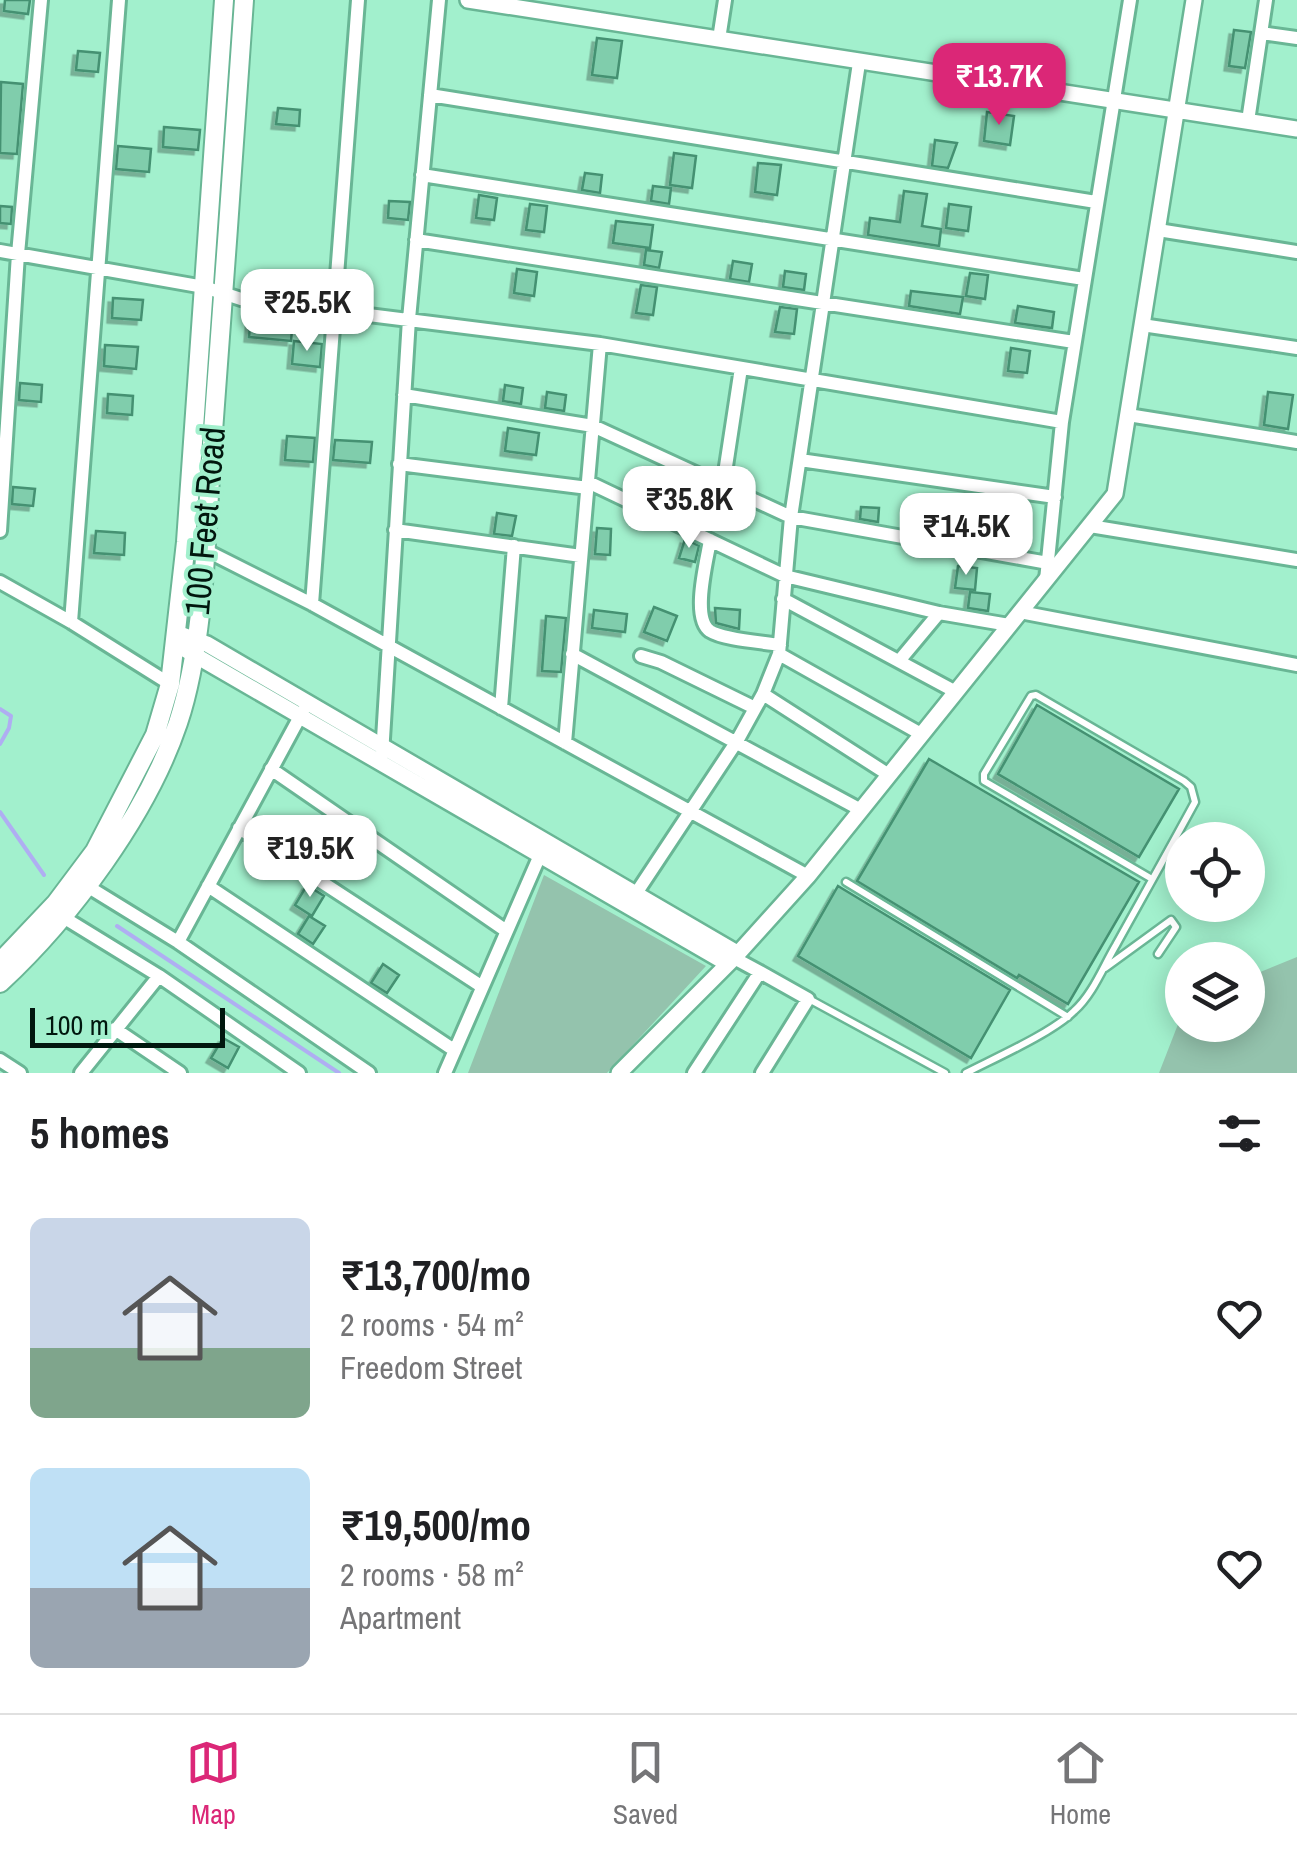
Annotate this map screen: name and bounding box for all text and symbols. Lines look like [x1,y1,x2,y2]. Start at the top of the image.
pin: ₹13.7K [918,43,1080,128]
text: ₹13.7K [955,54,1043,97]
pin: ₹25.5K [226,269,388,354]
text: ₹25.5K [263,280,351,323]
street label: 100 Feet Road [173,425,236,617]
pin: ₹35.8K [608,466,770,551]
text: ₹35.8K [645,477,733,520]
pin: ₹14.5K [885,493,1047,578]
text: ₹14.5K [922,504,1010,547]
pin: ₹19.5K [229,815,391,900]
map controls [1165,822,1265,1042]
button: locate [1165,822,1265,922]
text: ₹19.5K [266,826,354,869]
button: layers [1165,942,1265,1042]
scale bar [30,1003,225,1048]
text: 100 m [45,1006,109,1044]
text: 5 homes [30,1105,170,1161]
icon: filters [1212,1106,1267,1161]
text: ₹13,700/mo [340,1247,531,1303]
icon: home [110,1258,230,1378]
icon: heart [1212,1291,1267,1346]
text: 2 rooms · 54 m² [340,1303,524,1346]
text: Freedom Street [340,1346,522,1389]
text: ₹19,500/mo [340,1497,531,1553]
icon: home [110,1508,230,1628]
icon: heart [1212,1541,1267,1596]
text: 2 rooms · 58 m² [340,1553,524,1596]
text: Apartment [340,1596,461,1639]
tab: Map [186,1735,241,1833]
tab: Saved [613,1735,678,1833]
tab: Home [1050,1735,1111,1833]

